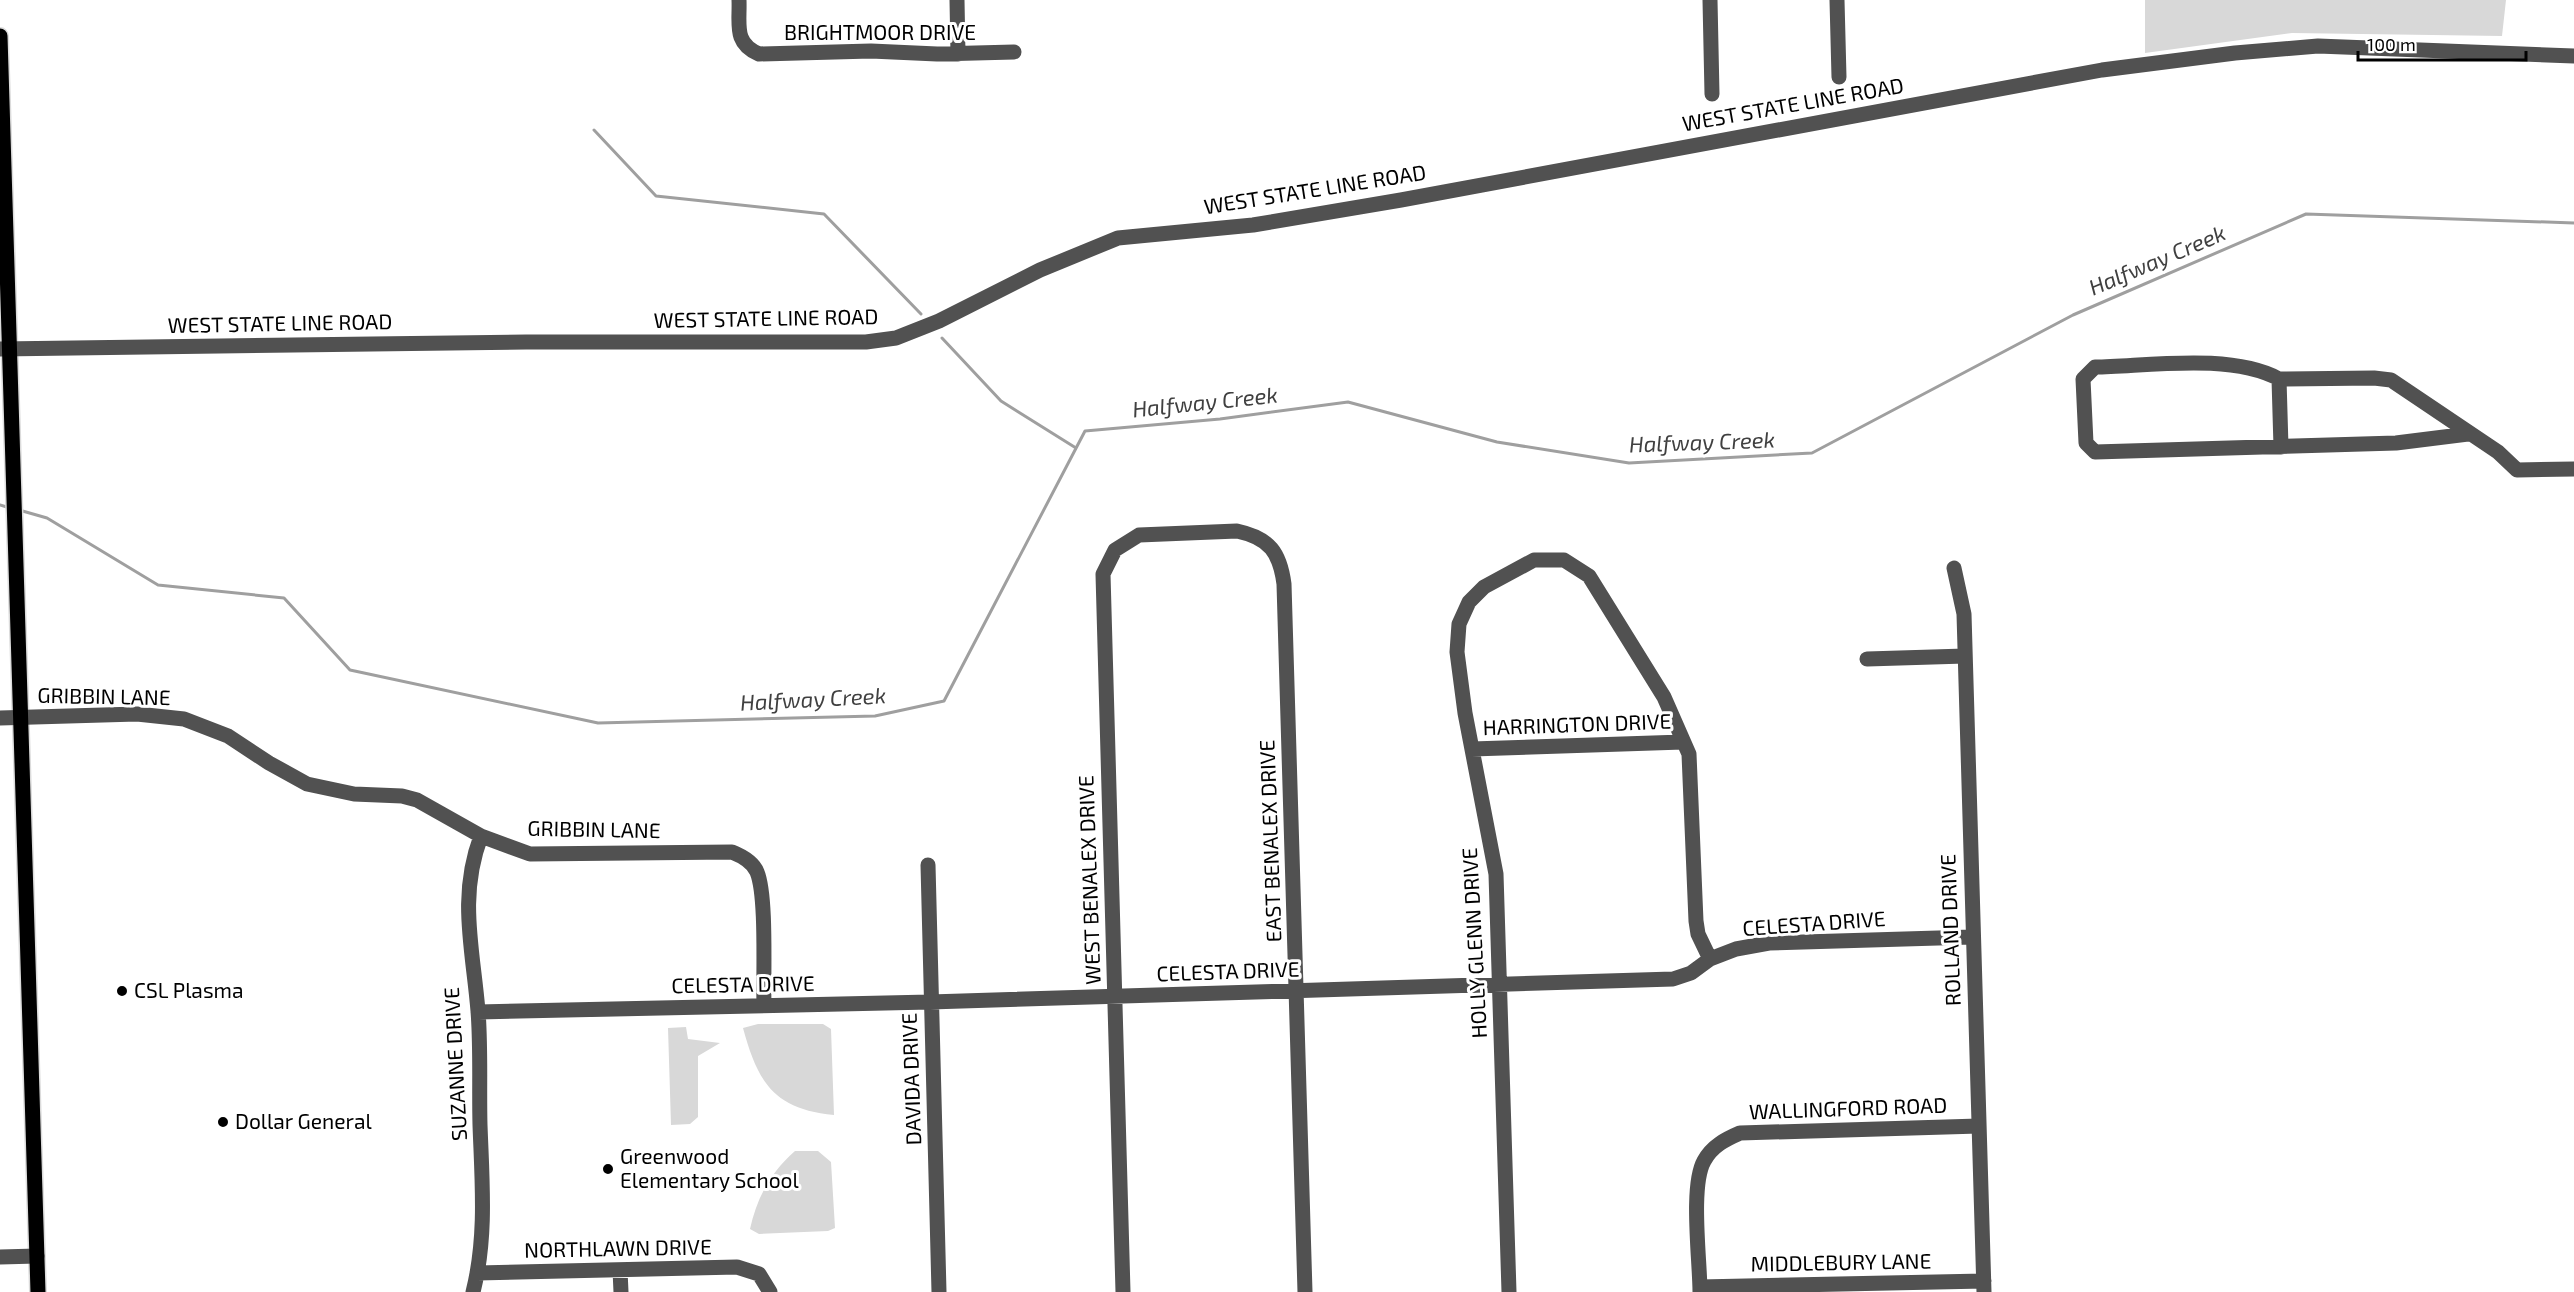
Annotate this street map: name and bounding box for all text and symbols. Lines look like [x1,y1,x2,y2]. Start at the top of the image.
street label: BRIGHTMOOR DRIVE [784,19,976,44]
scale bar [2358,24,2526,62]
text: 100 m [2367,33,2416,55]
street label: WEST STATE LINE ROAD [1680,72,1905,135]
street label: WEST STATE LINE ROAD [1202,159,1428,218]
water label: Halfway Creek [2084,219,2229,300]
street label: WEST STATE LINE ROAD [654,303,878,332]
street label: WEST STATE LINE ROAD [168,308,392,337]
water label: Halfway Creek [1131,380,1279,423]
water label: Halfway Creek [1629,425,1775,458]
water label: Halfway Creek [739,681,887,716]
street label: GRIBBIN LANE [37,682,171,709]
street label: HARRINGTON DRIVE [1482,708,1672,739]
street label: EAST BENALEX DRIVE [1253,739,1286,943]
street label: WEST BENALEX DRIVE [1072,775,1105,985]
street label: GRIBBIN LANE [527,815,661,842]
street label: HOLLY GLENN DRIVE [1456,847,1491,1039]
street label: ROLLAND DRIVE [1934,854,1965,1006]
street label: CELESTA DRIVE [1742,905,1886,940]
street label: CELESTA DRIVE [1156,956,1300,985]
street label: CELESTA DRIVE [671,970,815,997]
place label: CSL Plasma [134,977,244,1002]
marker: CSL Plasma [115,984,129,998]
street label: SUZANNE DRIVE [438,987,471,1142]
street label: DAVIDA DRIVE [896,1012,925,1146]
street label: WALLINGFORD ROAD [1748,1092,1947,1123]
place label: Dollar General [235,1108,372,1133]
marker: Dollar General [216,1115,230,1129]
place label: Greenwood Elementary School [620,1143,800,1192]
marker: Greenwood Elementary School [601,1162,615,1176]
street label: NORTHLAWN DRIVE [524,1233,712,1262]
street label: MIDDLEBURY LANE [1750,1247,1931,1276]

